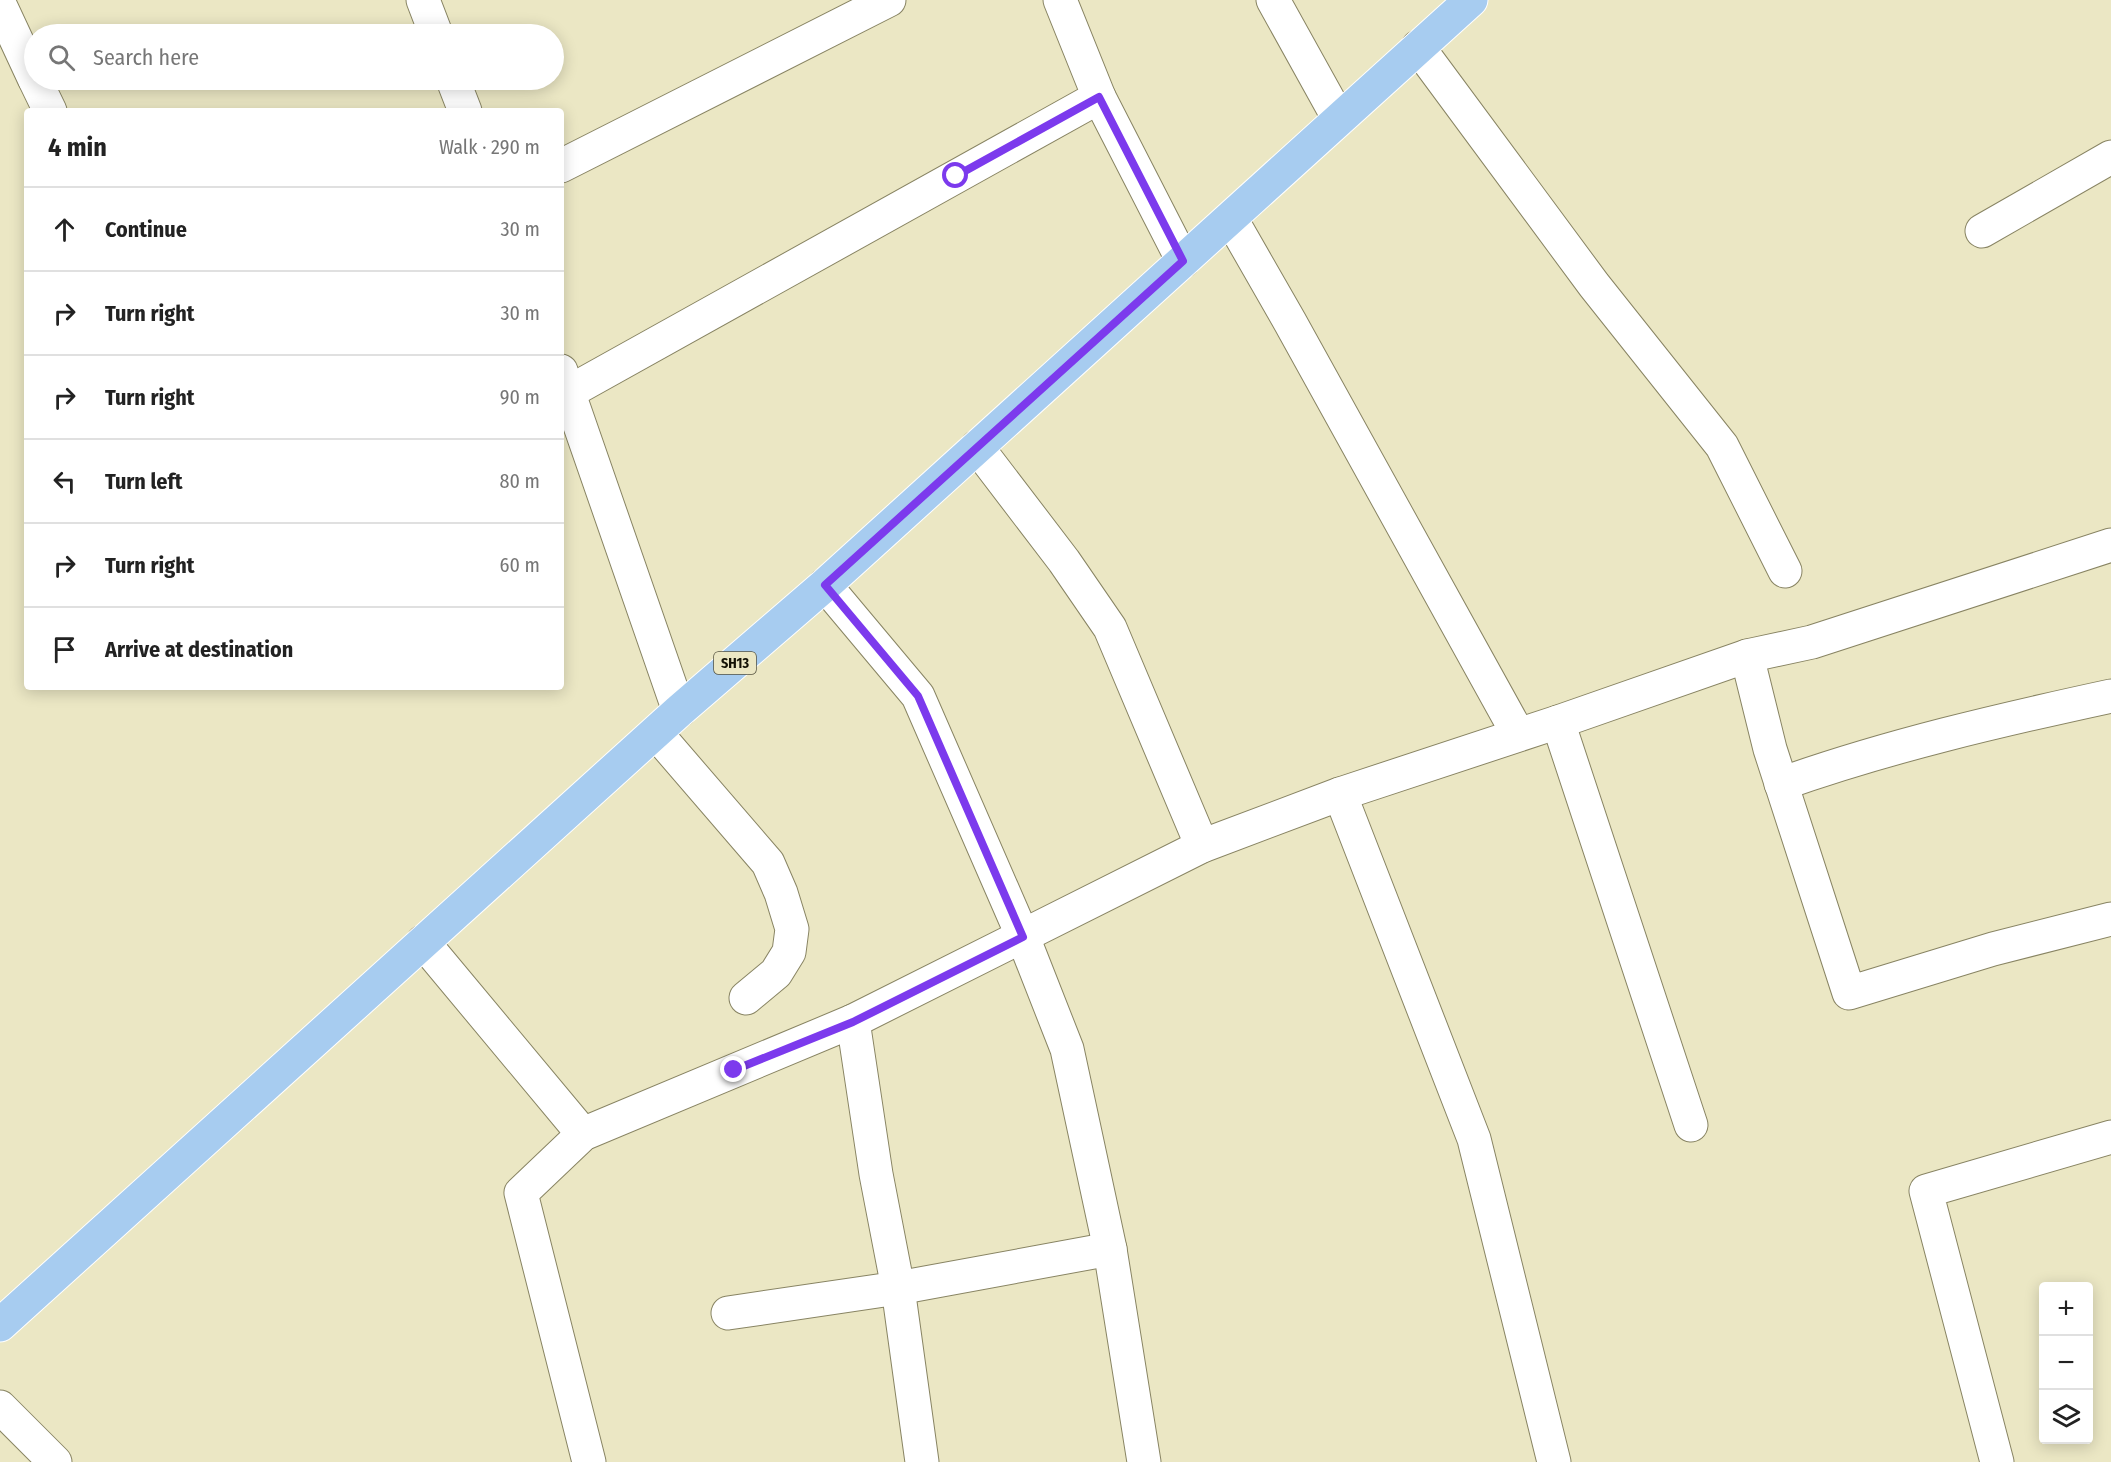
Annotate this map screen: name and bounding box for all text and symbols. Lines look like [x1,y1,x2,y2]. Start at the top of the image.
search box [24,24,564,90]
icon: search [45,41,78,74]
text: Search here [93,44,199,71]
text: 4 min [48,132,107,163]
text: Walk · 290 m [439,135,540,159]
route start [942,162,968,188]
icon: ahead [48,213,81,246]
text: Continue [105,216,187,243]
text: 30 m [500,217,540,241]
icon: right [48,297,81,330]
text: Turn right [105,300,194,327]
text: 30 m [500,301,540,325]
icon: right [48,381,81,414]
text: Turn right [105,384,194,411]
text: 90 m [500,385,540,409]
icon: left [48,465,81,498]
text: Turn left [105,468,183,495]
text: 80 m [500,469,540,493]
icon: right [48,549,81,582]
text: Turn right [105,552,194,579]
text: 60 m [500,553,540,577]
icon: arrive [48,633,81,666]
text: Arrive at destination [105,636,293,663]
road number: SH13 [714,652,756,674]
route end [720,1056,746,1082]
map controls [2039,1282,2093,1444]
button: + [2039,1282,2093,1336]
button: − [2039,1336,2093,1390]
button: layers [2039,1390,2093,1444]

